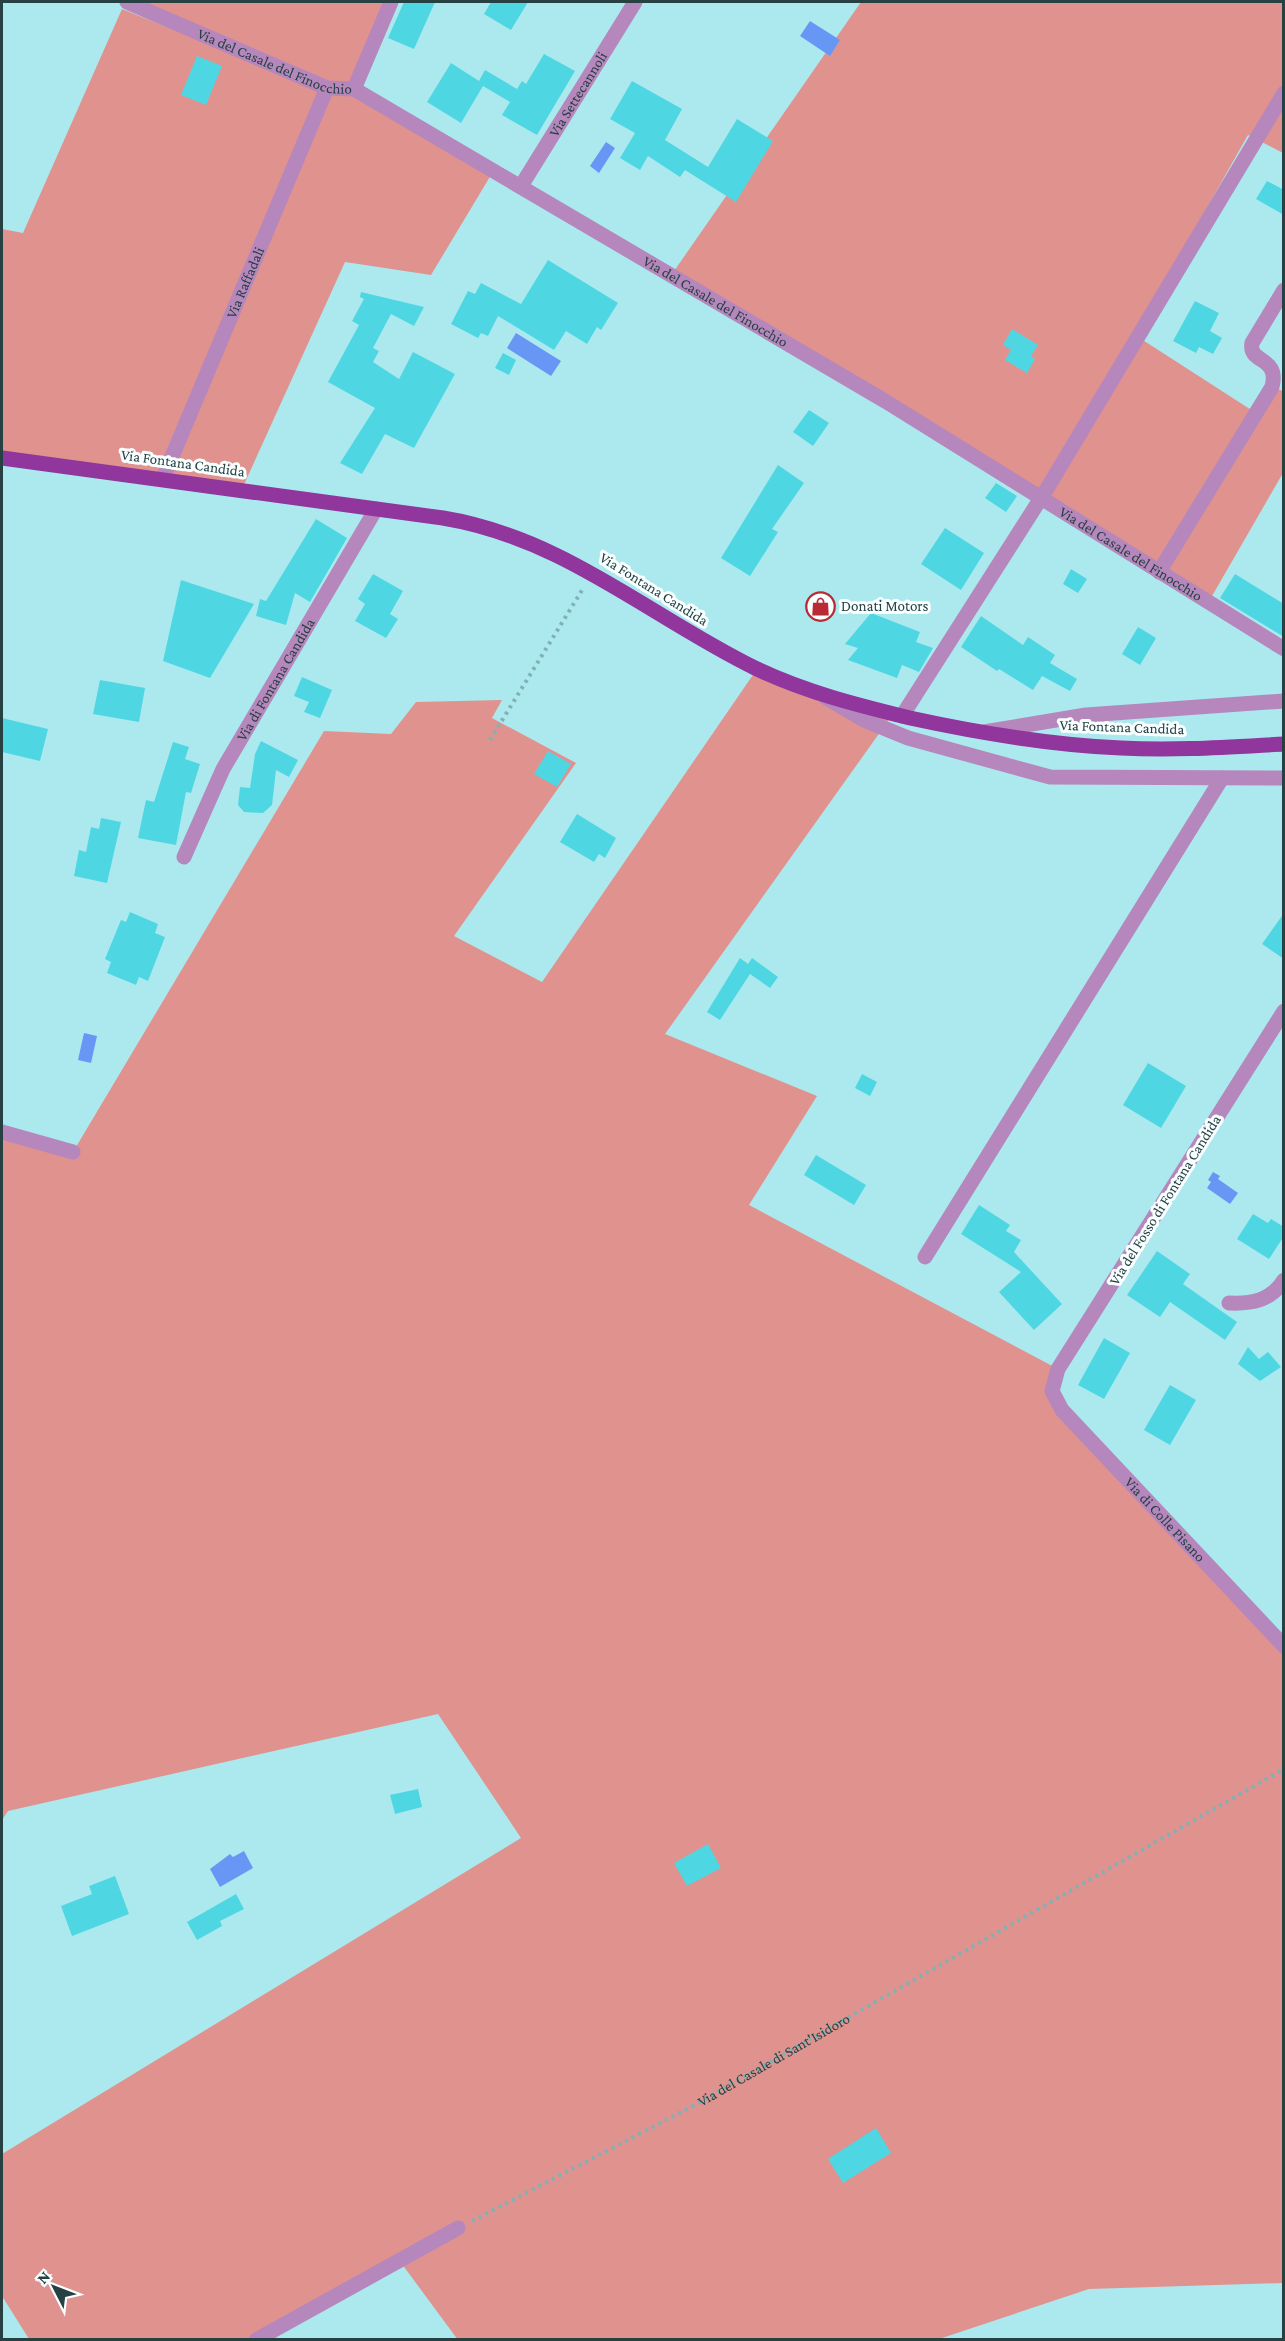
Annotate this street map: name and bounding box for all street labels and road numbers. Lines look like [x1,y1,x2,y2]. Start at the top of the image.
street label: Via del Casale del Finocchio [195,25,352,97]
street label: Via Settecannoli [546,49,610,140]
street label: Via Raffadali [223,244,267,321]
street label: Via del Casale del Finocchio [640,253,791,350]
street label: Via Fontana Candida [120,446,246,480]
street label: Via del Casale del Finocchio [1056,503,1205,604]
street label: Via Fontana Candida [597,549,711,629]
street label: Via di Fontana Candida [233,615,318,744]
street label: Via Fontana Candida [1059,717,1185,737]
street label: Via del Fosso di Fontana Candida [1106,1112,1224,1288]
street label: Via di Colle Pisano [1121,1474,1209,1565]
street label: Via del Casale di Sant'Isidoro [695,2010,853,2110]

